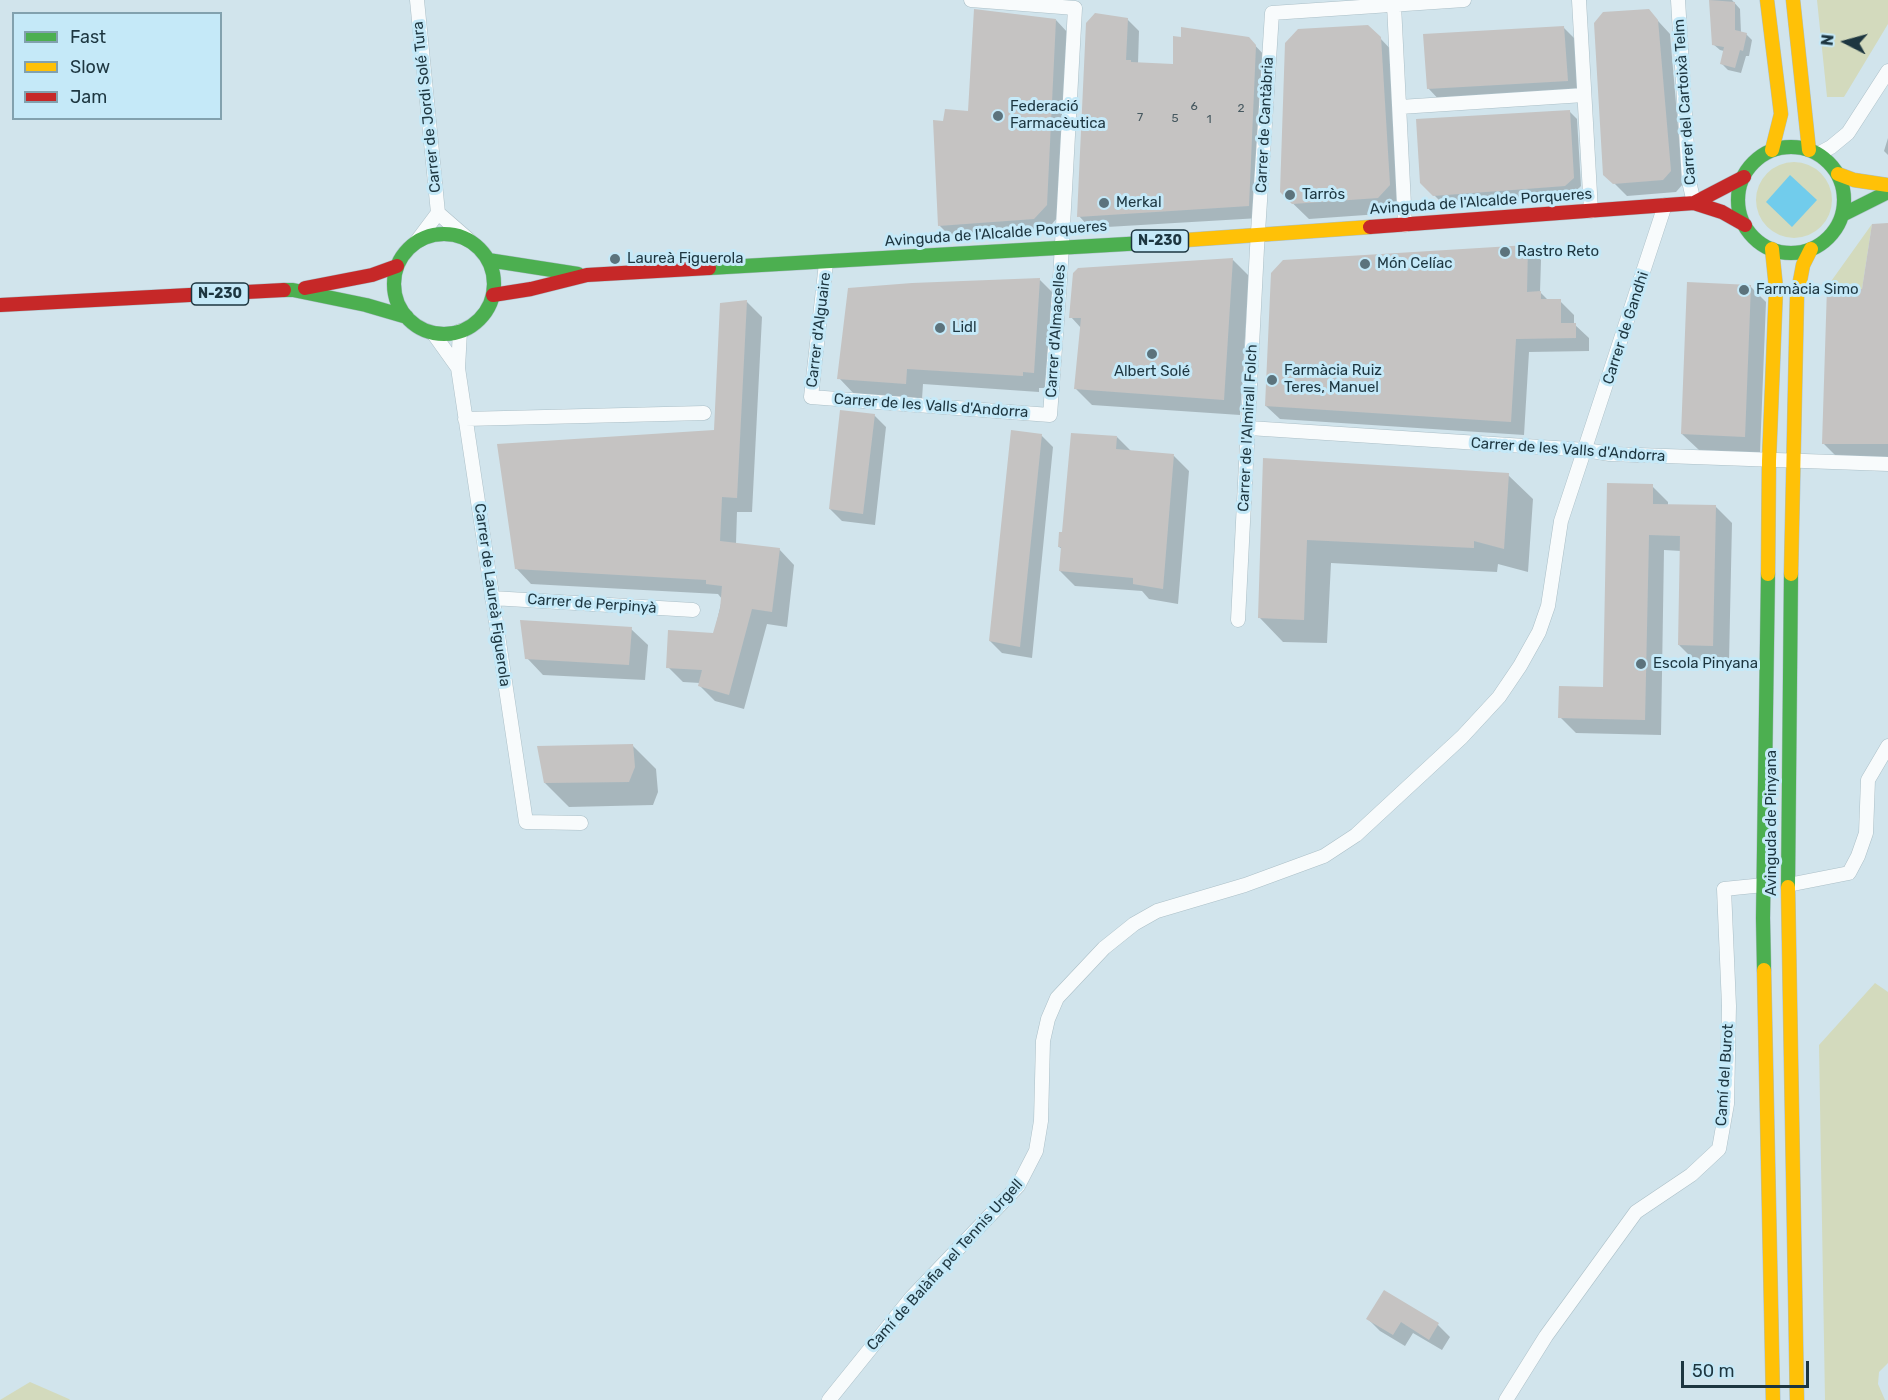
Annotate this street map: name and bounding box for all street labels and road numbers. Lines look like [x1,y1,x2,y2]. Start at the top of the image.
street label: Carrer del Cartoixà Telm [1670,18,1700,186]
street label: Carrer de Jordi Solé Tura [409,20,445,194]
street label: Carrer de Cantàbria [1252,57,1278,193]
street label: Avinguda de l'Alcalde Porqueres [1369,185,1593,219]
street label: Avinguda de l'Alcalde Porqueres [884,217,1108,251]
road number: N-230 [1132,230,1188,252]
street label: Carrer d'Almacelles [1042,264,1070,398]
street label: Carrer de Gandhi [1599,269,1653,387]
street label: Carrer d'Alguaire [803,271,835,389]
road number: N-230 [192,283,248,305]
street label: Carrer de l'Almirall Folch [1235,344,1261,512]
street label: Carrer de les Valls d'Andorra [833,390,1029,422]
street label: Carrer de les Valls d'Andorra [1470,434,1666,466]
street label: Carrer de Laureà Figuerola [470,502,514,688]
street label: Carrer de Perpinyà [527,591,657,617]
street label: Avinguda de Pinyana [1763,750,1781,896]
street label: Camí del Burot [1712,1023,1738,1127]
street label: Camí de Balàfia pel Tennis Urgell [863,1176,1027,1354]

